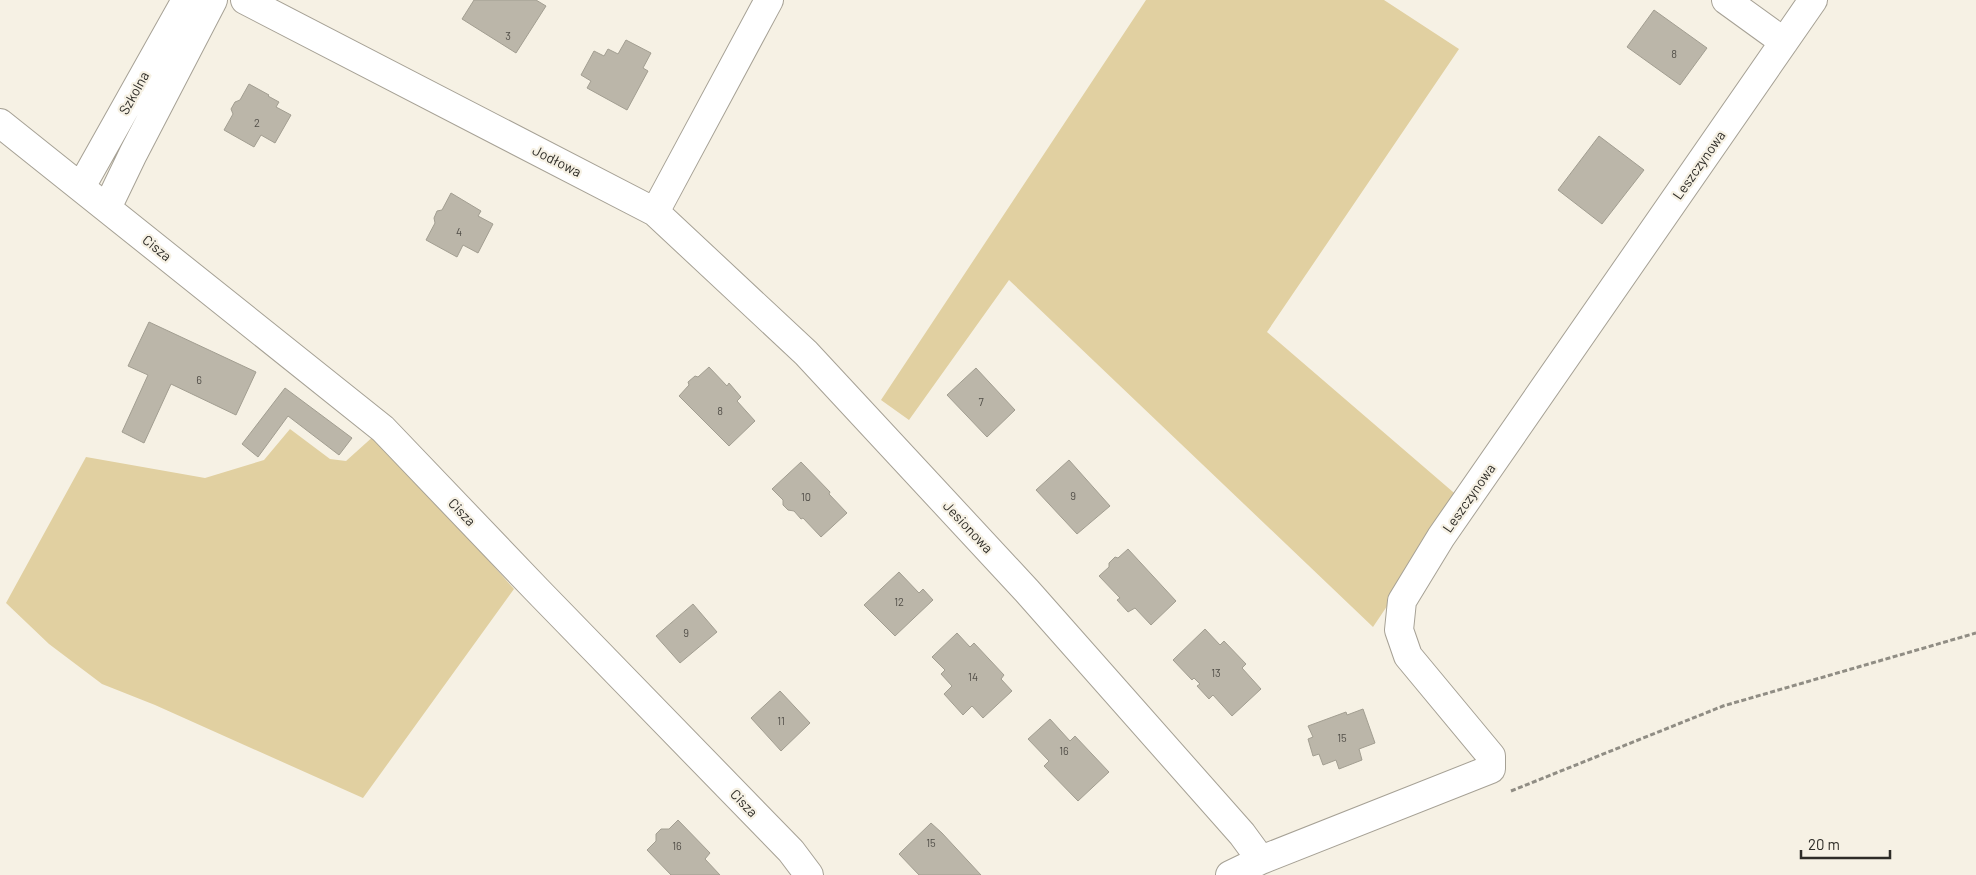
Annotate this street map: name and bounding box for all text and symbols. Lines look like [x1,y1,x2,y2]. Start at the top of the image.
house number: 3 [505,29,511,42]
house number: 8 [1671,47,1677,60]
street label: Szkolna [115,68,152,117]
house number: 2 [254,116,260,129]
street label: Leszczynowa [1669,127,1729,202]
street label: Jodłowa [530,141,585,180]
house number: 4 [456,225,462,238]
street label: Cisza [139,231,175,264]
house number: 6 [196,373,202,386]
house number: 7 [978,395,984,408]
house number: 8 [717,404,723,417]
street label: Leszczynowa [1439,460,1499,535]
house number: 9 [1070,489,1076,502]
house number: 10 [801,490,811,503]
street label: Cisza [445,494,480,529]
street label: Jesionowa [940,497,997,556]
house number: 12 [894,595,904,608]
house number: 9 [683,626,689,639]
house number: 13 [1211,666,1221,679]
house number: 14 [968,670,978,683]
house number: 11 [777,714,785,727]
house number: 15 [1337,731,1347,744]
house number: 16 [1059,744,1069,757]
street label: Cisza [727,785,762,820]
scale bar [1801,828,1890,860]
text: 20 m [1808,835,1840,853]
house number: 15 [926,836,936,849]
house number: 16 [672,839,682,852]

